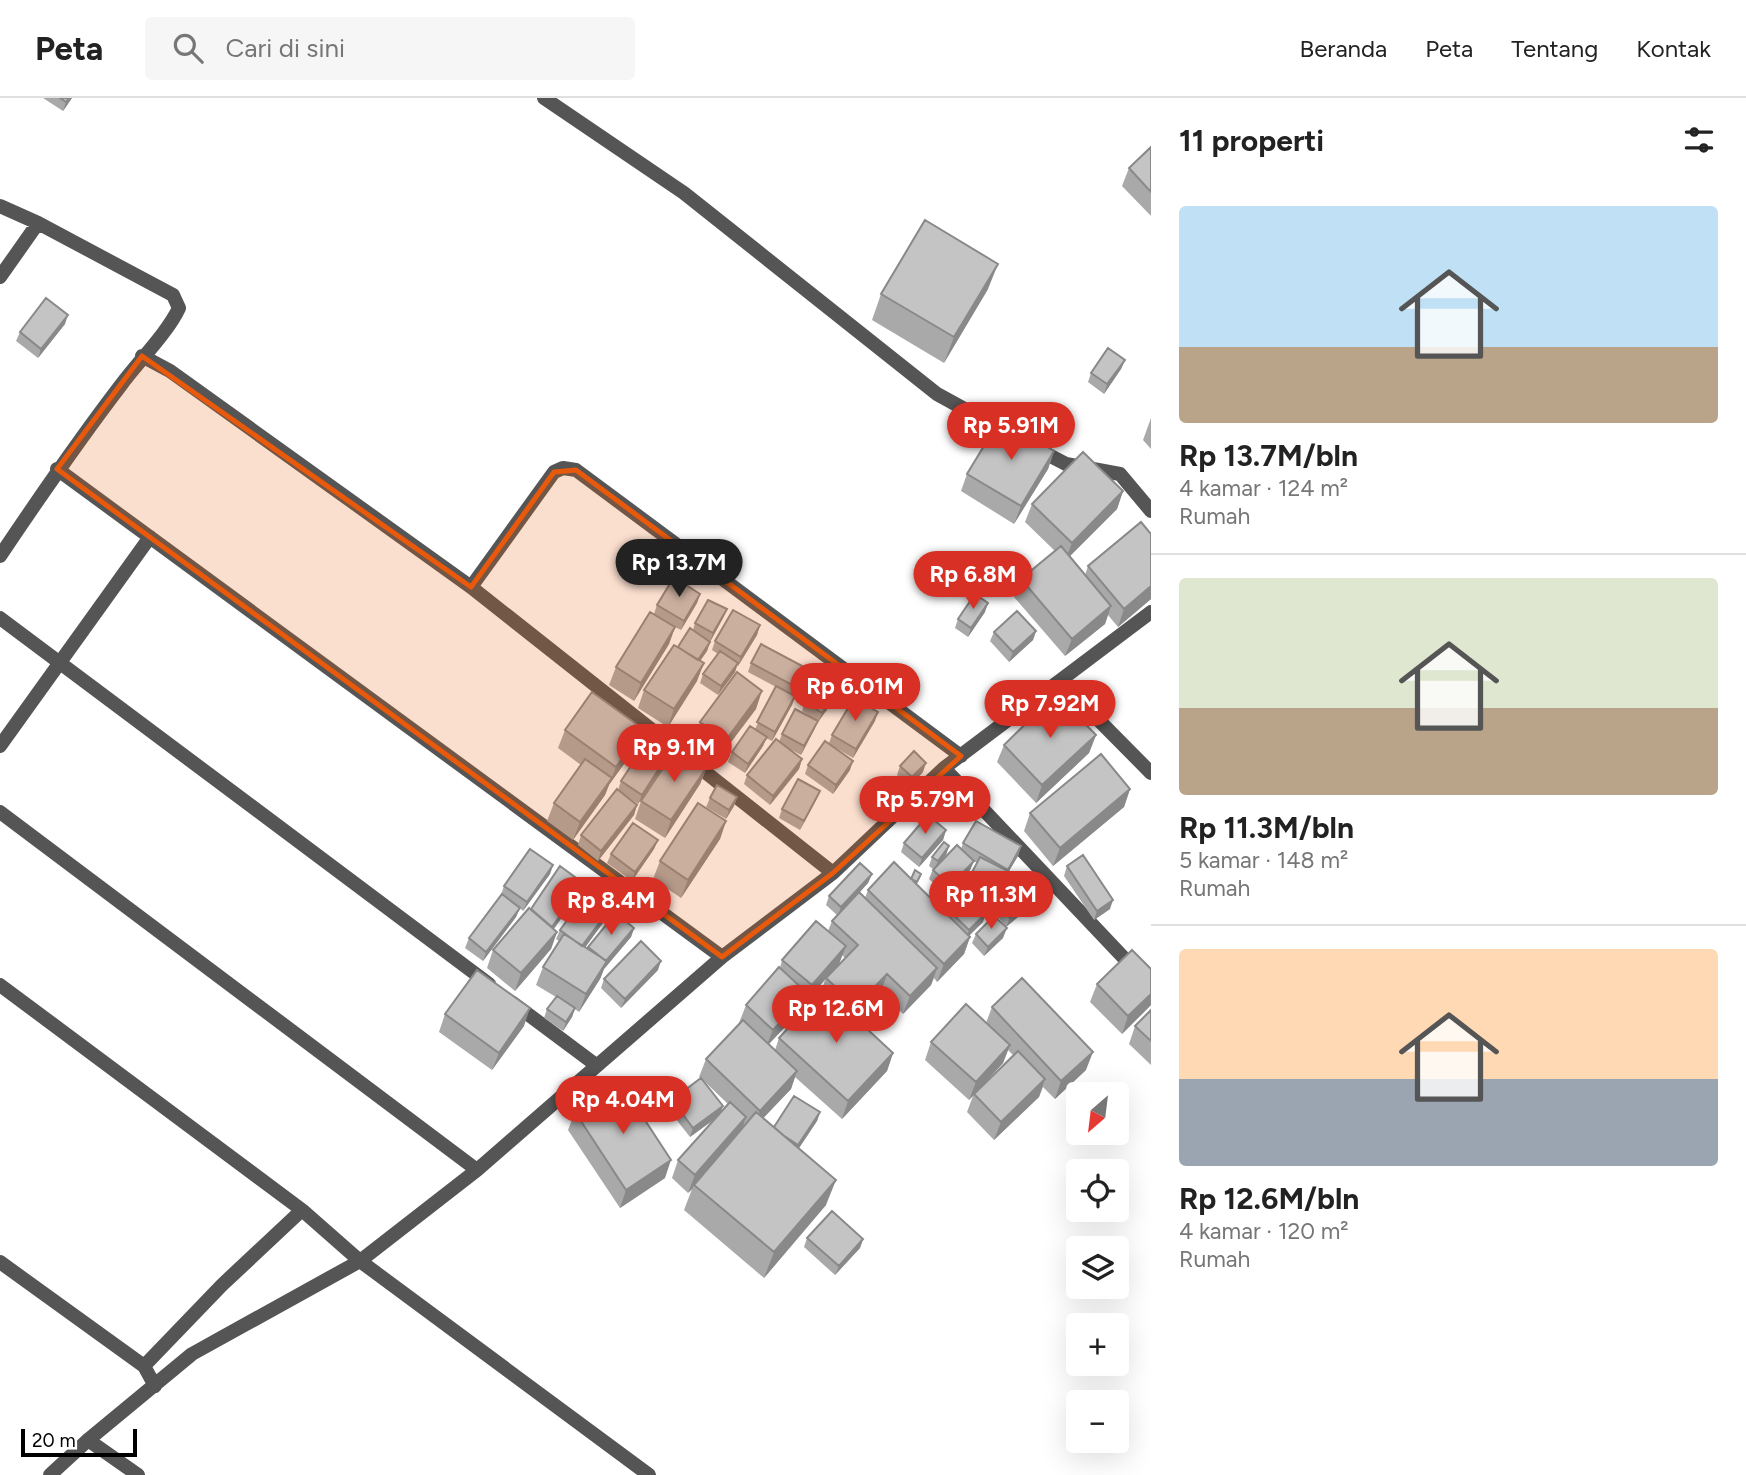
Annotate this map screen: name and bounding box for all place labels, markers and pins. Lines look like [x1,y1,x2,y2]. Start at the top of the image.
pin: Rp 5.91M [939,402,1083,462]
pin: Rp 13.7M [607,540,751,599]
pin: Rp 6.8M [908,552,1038,611]
pin: Rp 6.01M [783,664,927,723]
pin: Rp 7.92M [978,680,1122,740]
pin: Rp 9.1M [609,724,739,784]
pin: Rp 5.79M [853,776,997,836]
pin: Rp 11.3M [919,872,1063,931]
pin: Rp 8.4M [546,878,676,937]
pin: Rp 12.6M [764,986,908,1045]
pin: Rp 4.04M [551,1076,695,1136]

